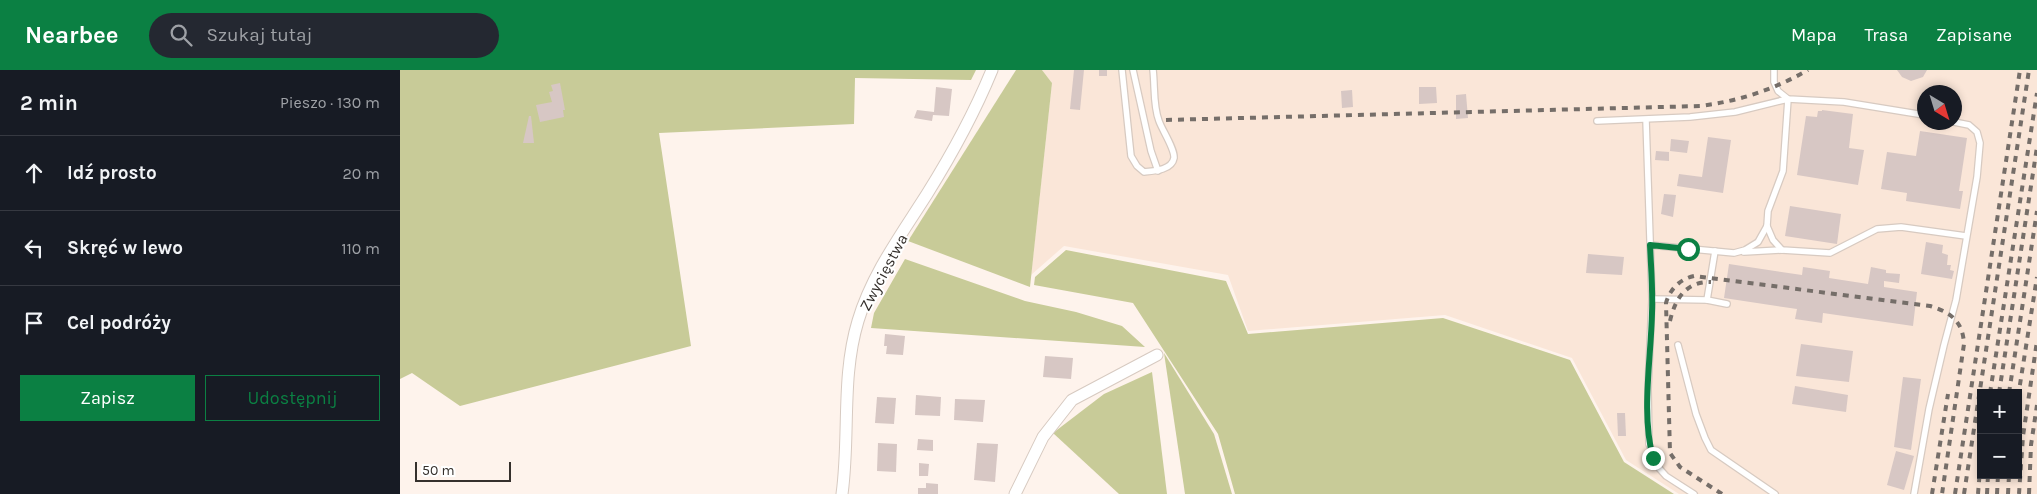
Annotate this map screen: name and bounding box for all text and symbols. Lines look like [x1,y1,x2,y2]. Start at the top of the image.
search box [149,13,499,58]
text: Nearbee [25,21,119,49]
icon: search [167,21,195,49]
text: Szukaj tutaj [207,24,312,46]
text: Mapa [1791,24,1837,46]
text: Trasa [1865,24,1908,46]
text: Zapisane [1936,24,2012,46]
north arrow [1917,85,1962,130]
text: 2 min [20,91,78,115]
text: Pieszo · 130 m [280,93,380,112]
icon: ahead [20,159,48,187]
text: Idź prosto [67,162,157,184]
text: 20 m [342,164,380,183]
street label: Zwycięstwa [855,230,912,314]
icon: left [20,234,48,262]
text: Skręć w lewo [67,237,183,259]
route start [1677,238,1700,261]
text: 110 m [341,239,380,258]
icon: arrive [20,309,48,337]
text: Cel podróży [67,312,171,334]
button: Zapisz [20,375,195,421]
button: Udostępnij [205,375,380,421]
map controls [1977,389,2022,479]
button: + [1977,389,2022,434]
button: − [1977,434,2022,479]
route end [1642,447,1665,470]
scale bar [415,459,511,482]
text: 50 m [422,462,455,479]

